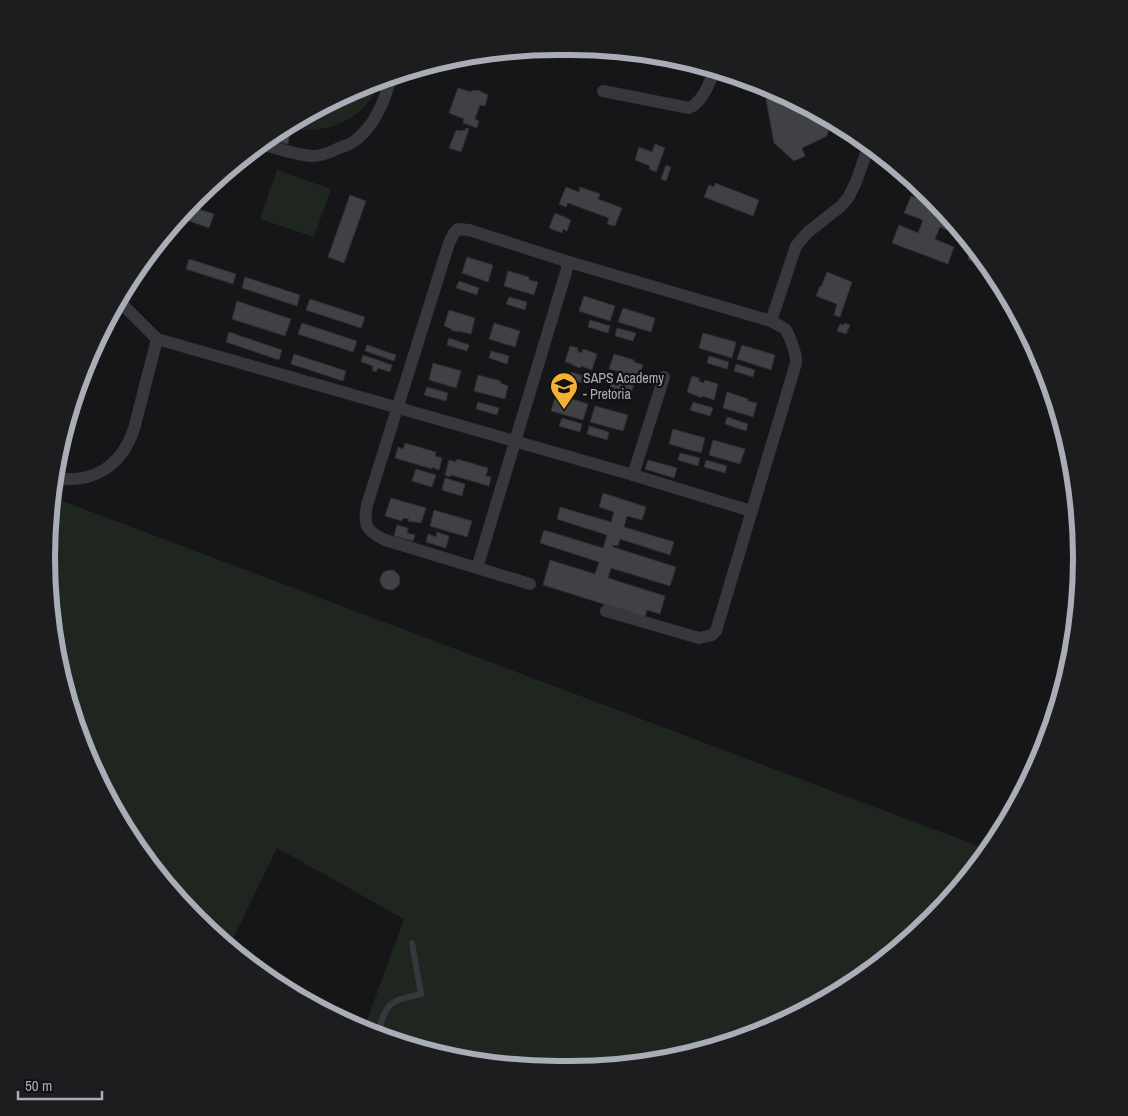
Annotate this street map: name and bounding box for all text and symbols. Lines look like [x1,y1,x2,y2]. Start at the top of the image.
place label: SAPS Academy - Pretoria [583,369,664,403]
school or university icon: SAPS Academy - Pretoria [549,371,579,410]
scale bar [18,1068,101,1100]
text: 50 m [25,1075,52,1096]

